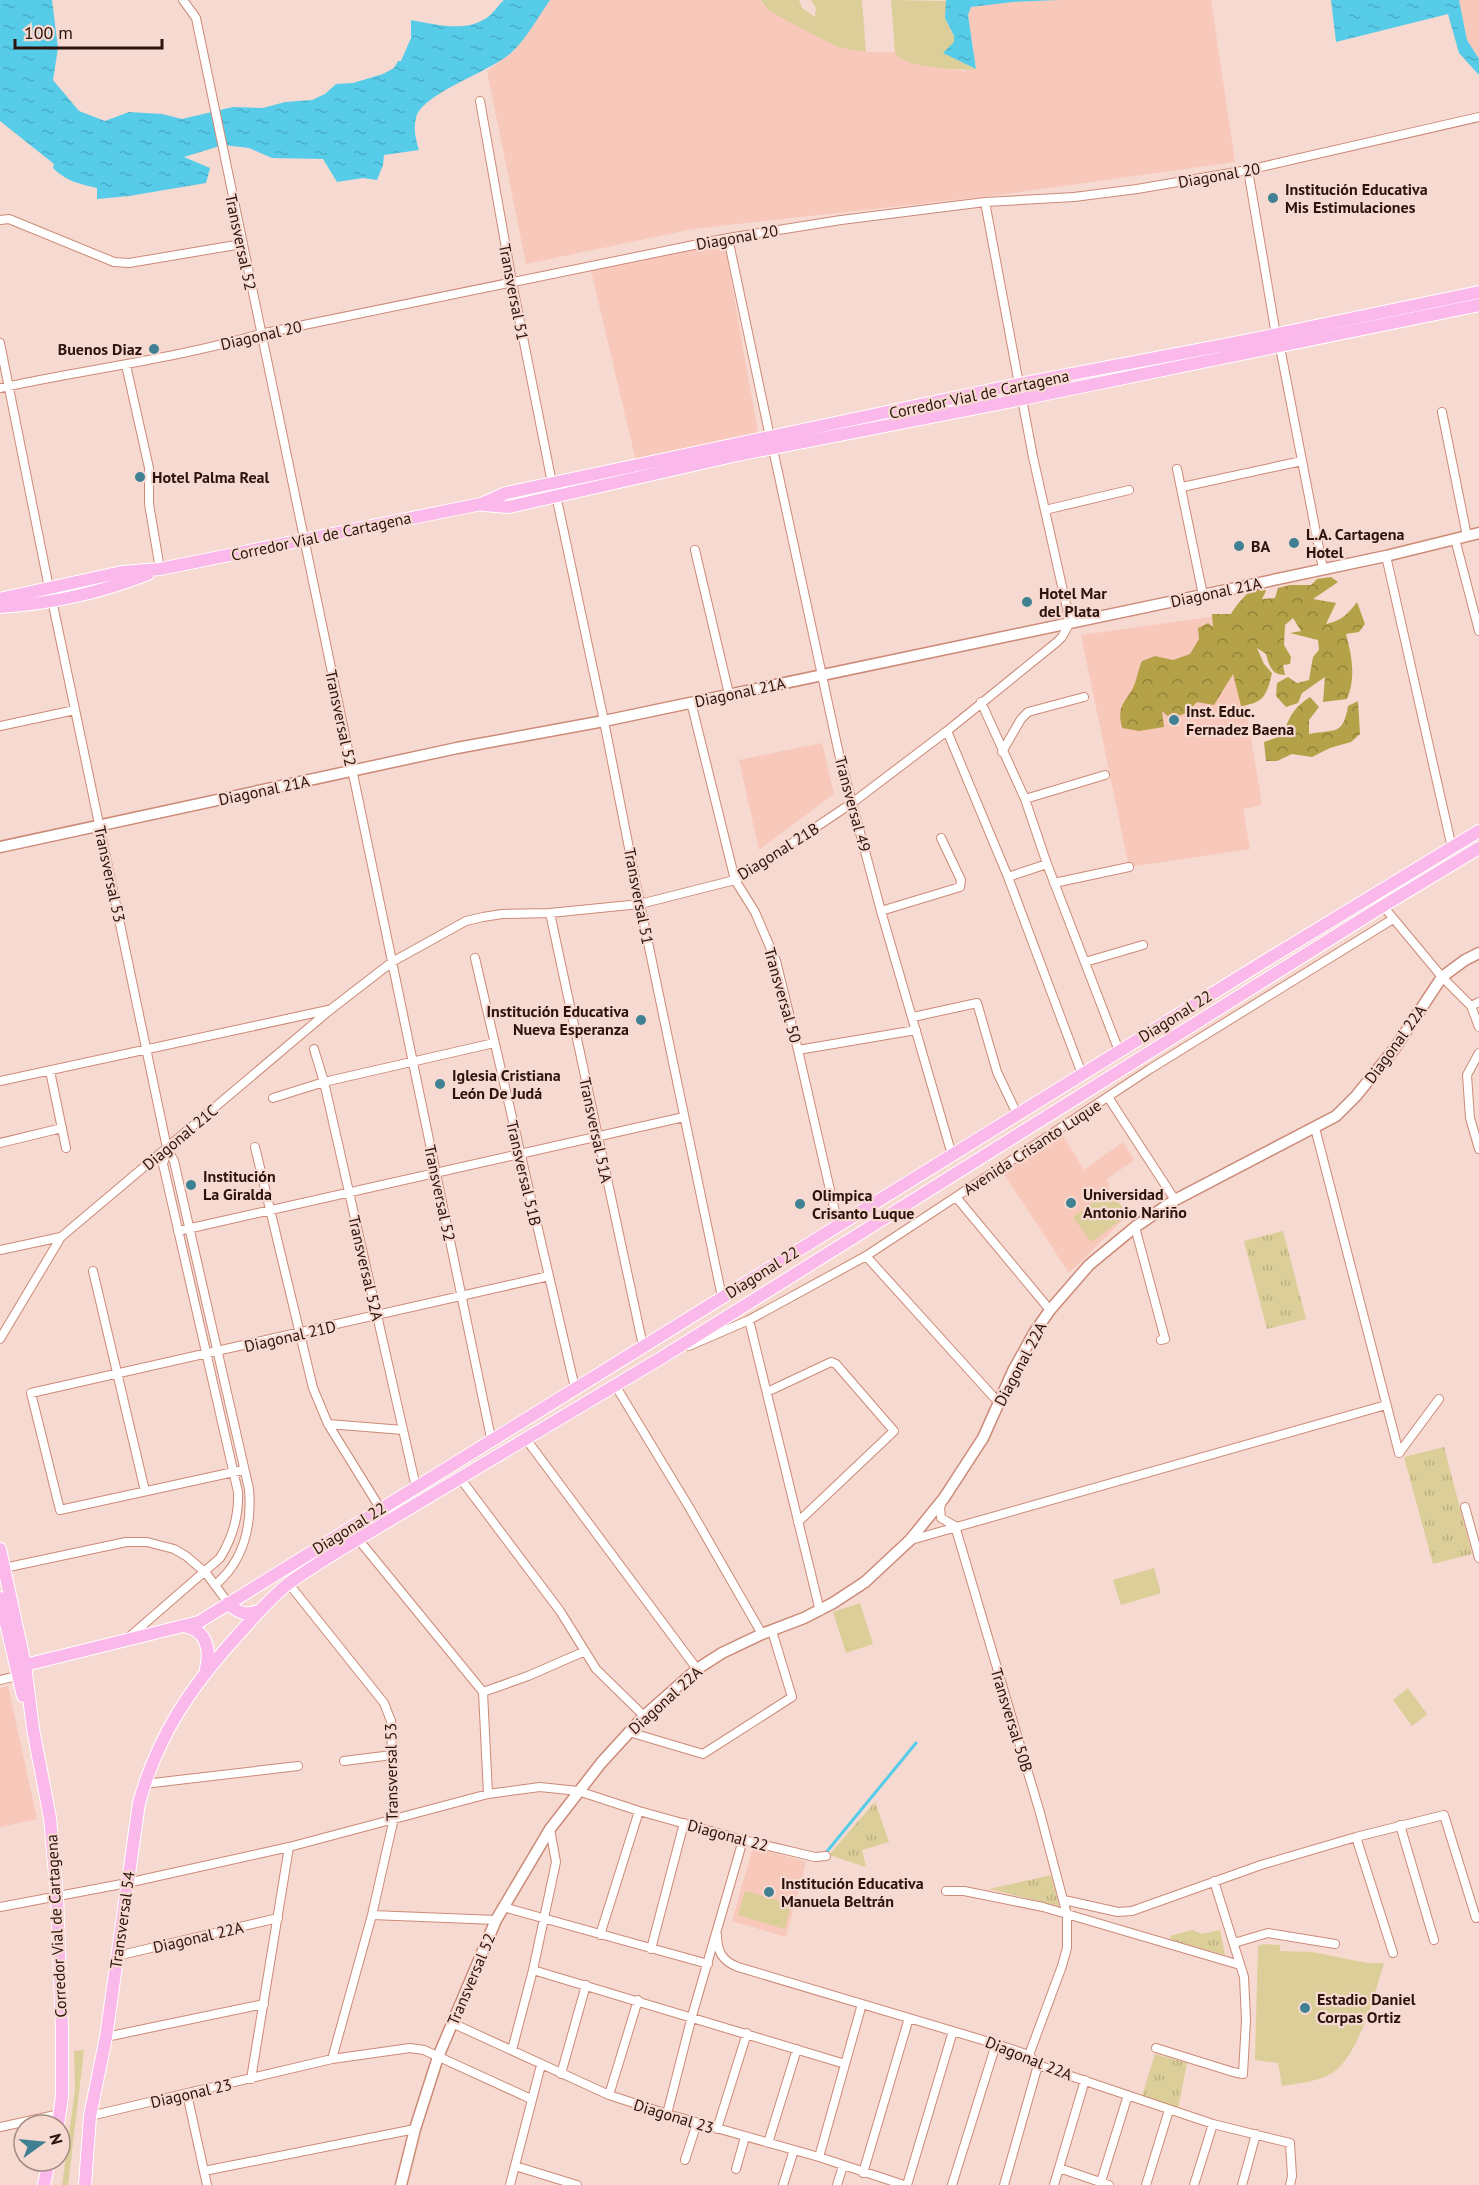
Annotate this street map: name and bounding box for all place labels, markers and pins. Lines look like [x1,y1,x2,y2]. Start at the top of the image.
place label: Institución Educativa Mis Estimulaciones [1285,179,1428,217]
marker: Institución Educativa Mis Estimulaciones [1266,191,1280,205]
place label: Buenos Diaz [58,339,142,359]
marker: Buenos Diaz [147,342,161,356]
place label: Hotel Palma Real [152,467,270,487]
marker: Hotel Palma Real [133,470,147,484]
place label: L.A. Cartagena Hotel [1306,524,1404,562]
place label: BA [1251,536,1270,556]
marker: L.A. Cartagena Hotel [1287,536,1301,550]
marker: BA [1232,539,1246,553]
place label: Hotel Mar del Plata [1039,583,1107,621]
marker: Hotel Mar del Plata [1020,595,1034,609]
place label: Inst. Educ. Fernadez Baena [1186,701,1294,739]
marker: Inst. Educ. Fernadez Baena [1167,713,1181,727]
place label: Institución Educativa Nueva Esperanza [486,1001,629,1039]
marker: Institución Educativa Nueva Esperanza [634,1013,648,1027]
place label: Iglesia Cristiana León De Judá [452,1065,561,1103]
marker: Iglesia Cristiana León De Judá [433,1077,447,1091]
place label: Institución La Giralda [203,1166,276,1204]
marker: Institución La Giralda [184,1178,198,1192]
place label: Universidad Antonio Nariño [1083,1184,1187,1222]
place label: Olimpica Crisanto Luque [812,1185,914,1223]
marker: Universidad Antonio Nariño [1064,1196,1078,1210]
marker: Olimpica Crisanto Luque [793,1197,807,1211]
place label: Institución Educativa Manuela Beltrán [781,1873,924,1911]
marker: Institución Educativa Manuela Beltrán [762,1885,776,1899]
place label: Estadio Daniel Corpas Ortiz [1317,1989,1416,2027]
marker: Estadio Daniel Corpas Ortiz [1298,2001,1312,2015]

